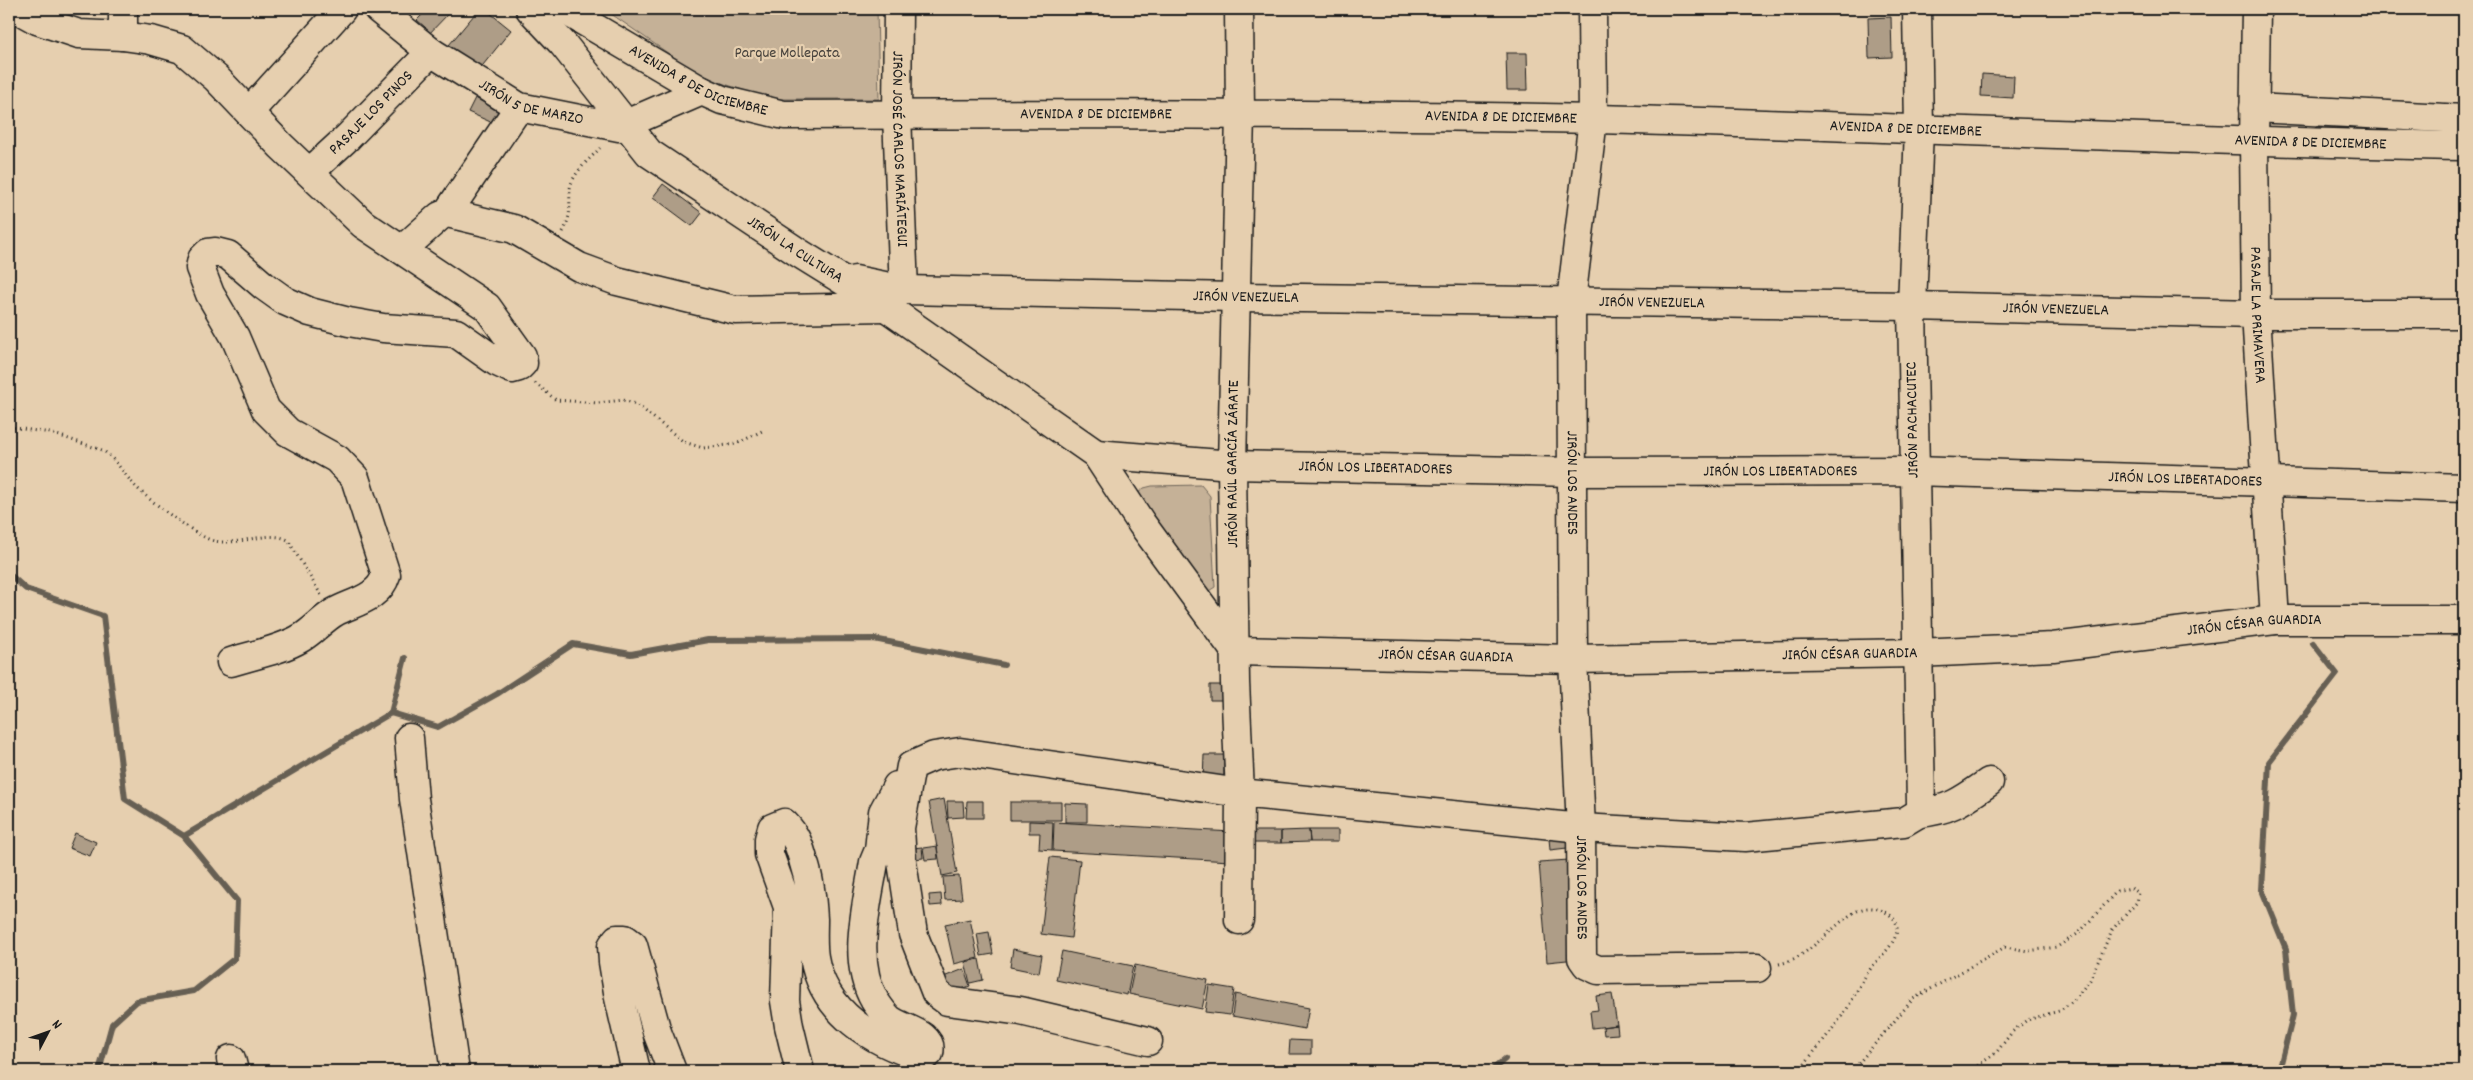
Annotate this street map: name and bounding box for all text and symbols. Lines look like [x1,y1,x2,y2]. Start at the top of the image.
street label: AVENIDA 8 DE DICIEMBRE [624,39,771,122]
park label: Parque Mollepata [735,42,840,65]
street label: JIRÓN JOSÉ CARLOS MARIÁTEGUI [885,51,914,248]
street label: PASAJE LOS PINOS [324,65,418,161]
street label: JIRÓN 5 DE MARZO [474,73,586,131]
street label: AVENIDA 8 DE DICIEMBRE [1020,103,1173,126]
street label: AVENIDA 8 DE DICIEMBRE [1425,105,1578,130]
street label: AVENIDA 8 DE DICIEMBRE [1829,115,1983,143]
street label: AVENIDA 8 DE DICIEMBRE [2234,129,2387,156]
street label: JIRÓN LA CULTURA [742,210,848,289]
street label: PASAJE LA PRIMAVERA [2244,246,2272,384]
street label: JIRÓN VENEZUELA [1192,285,1300,309]
street label: JIRÓN VENEZUELA [1599,290,1705,315]
street label: JIRÓN VENEZUELA [2002,297,2110,322]
street label: JIRÓN PACHACUTEC [1900,361,1926,479]
street label: JIRÓN RAÚL GARCÍA ZÁRATE [1220,379,1245,548]
street label: JIRÓN LOS ANDES [1560,430,1584,535]
street label: JIRÓN LOS LIBERTADORES [1298,455,1453,481]
street label: JIRÓN LOS LIBERTADORES [1703,460,1858,483]
street label: JIRÓN LOS LIBERTADORES [2108,466,2263,493]
street label: JIRÓN CÉSAR GUARDIA [2185,609,2322,642]
street label: JIRÓN CÉSAR GUARDIA [1782,641,1918,667]
street label: JIRÓN CÉSAR GUARDIA [1378,643,1514,669]
street label: JIRÓN LOS ANDES [1570,835,1593,940]
north arrow [22,1008,72,1058]
text: N [46,1016,66,1034]

